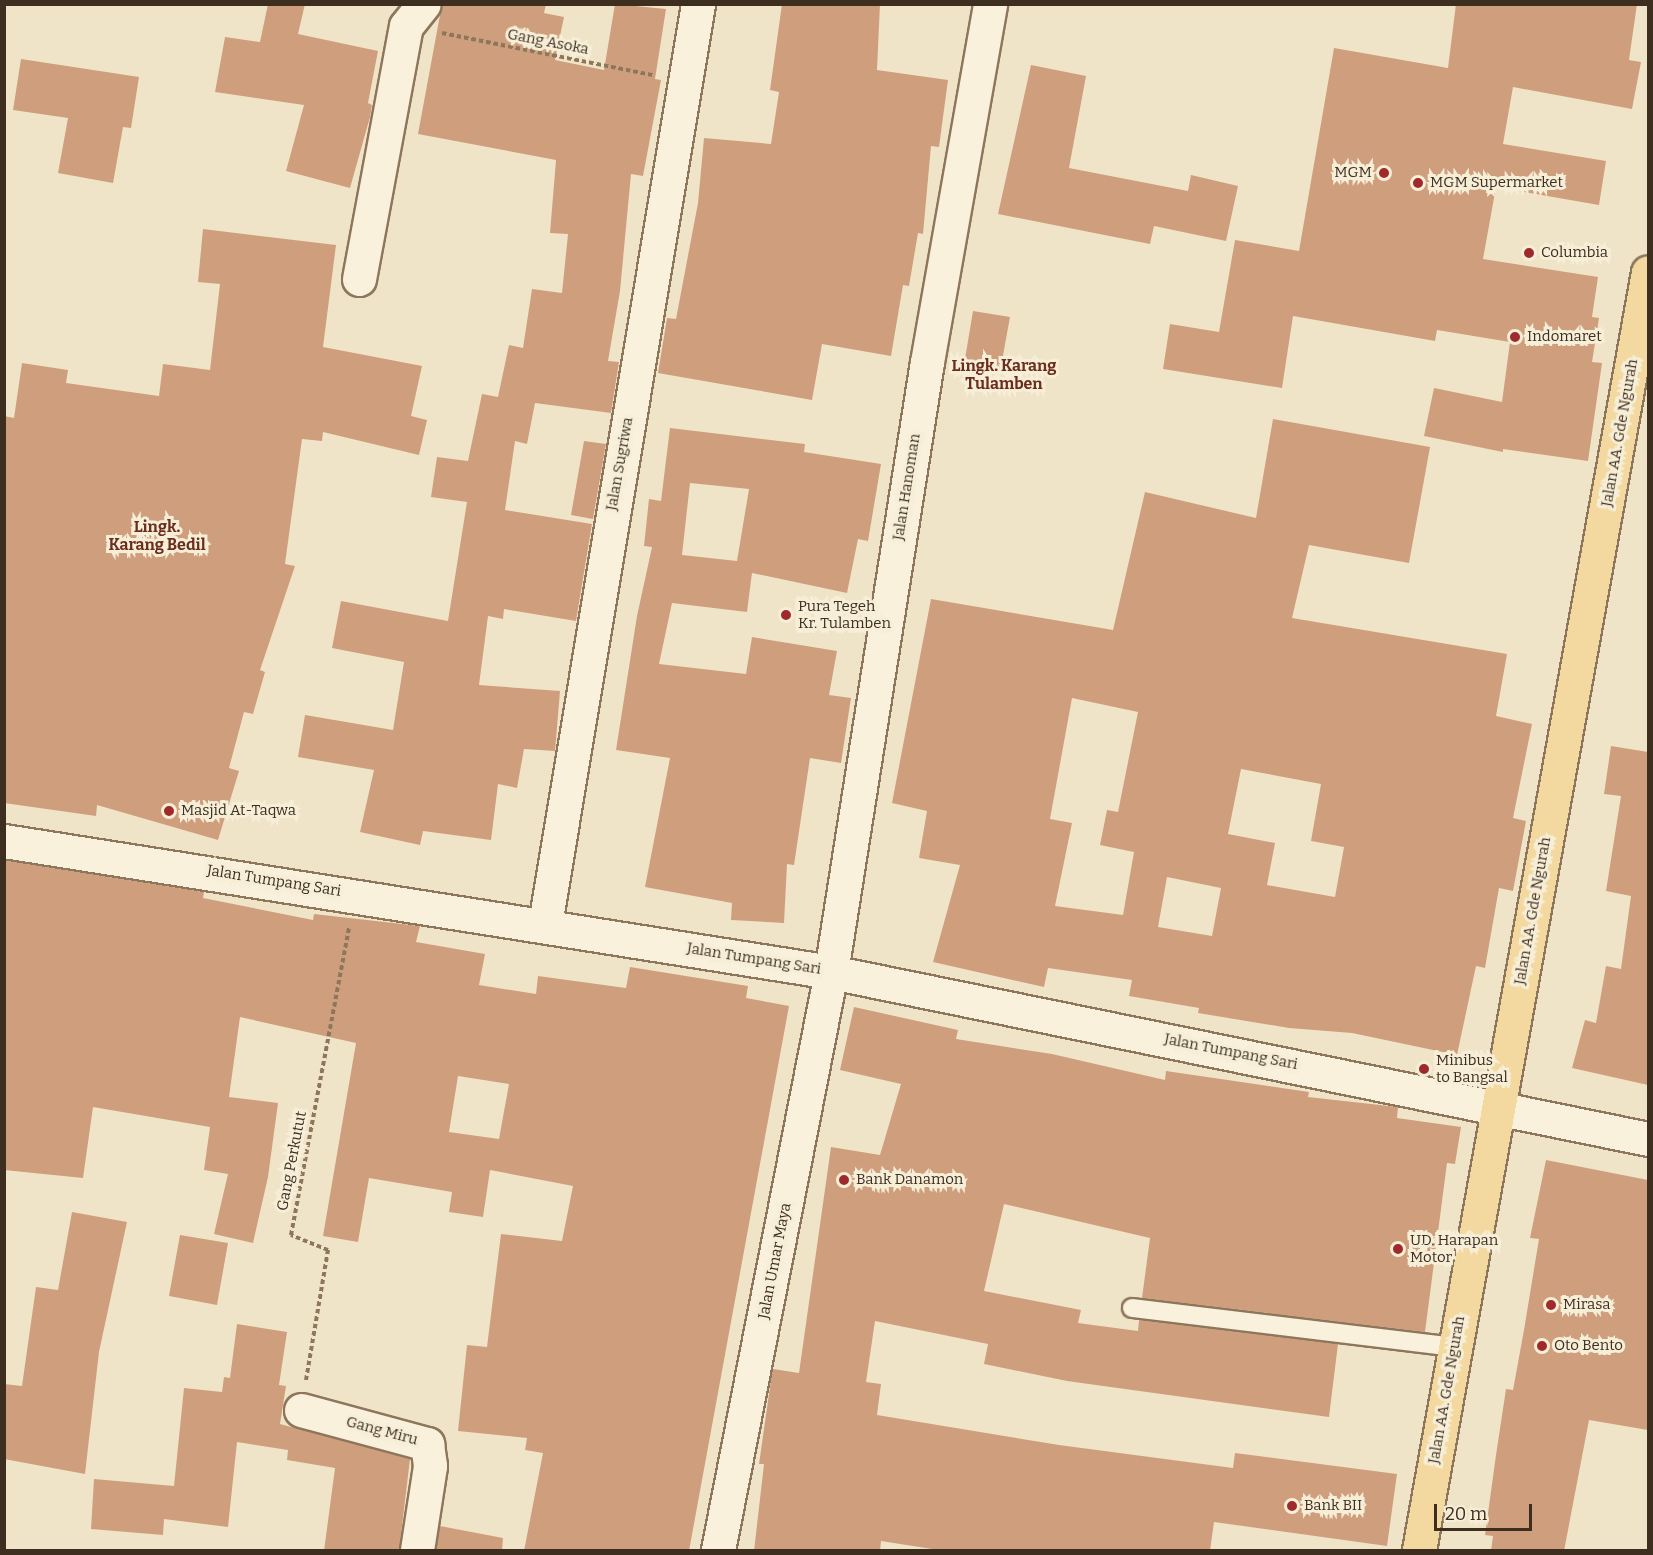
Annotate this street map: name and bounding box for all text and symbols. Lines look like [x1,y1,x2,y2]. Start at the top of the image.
street label: Gang Asoka [506,25,590,59]
place label: MGM [1334,164,1372,182]
marker: MGM [1377,166,1391,180]
place label: MGM Supermarket [1430,174,1563,192]
marker: MGM Supermarket [1411,176,1425,190]
place label: Columbia [1541,244,1608,262]
marker: Columbia [1522,246,1536,260]
place label: Indomaret [1527,328,1602,346]
marker: Indomaret [1508,330,1522,344]
district label: Lingk. Karang Tulamben [952,356,1056,394]
street label: Jalan AA. Gde Ngurah [1598,358,1642,508]
street label: Jalan Sugriwa [603,416,637,512]
street label: Jalan Hanoman [890,432,924,542]
district label: Lingk. Karang Bedil [108,517,206,555]
place label: Pura Tegeh Kr. Tulamben [798,597,891,632]
marker: Pura Tegeh Kr. Tulamben [779,608,793,622]
place label: Masjid At-Taqwa [181,802,296,820]
marker: Masjid At-Taqwa [162,804,176,818]
street label: Jalan AA. Gde Ngurah [1511,836,1555,986]
street label: Jalan Tumpang Sari [206,862,342,900]
street label: Jalan Tumpang Sari [686,940,822,978]
street label: Jalan Tumpang Sari [1163,1030,1299,1074]
place label: Minibus to Bangsal [1436,1051,1508,1086]
marker: Minibus to Bangsal [1417,1062,1431,1076]
street label: Gang Perkutut [274,1110,310,1212]
place label: Bank Danamon [856,1171,963,1189]
marker: Bank Danamon [837,1173,851,1187]
street label: Jalan Umar Maya [755,1201,795,1321]
place label: UD. Harapan Motor [1410,1231,1498,1266]
marker: UD. Harapan Motor [1391,1242,1405,1256]
place label: Mirasa [1563,1296,1611,1314]
marker: Mirasa [1544,1298,1558,1312]
street label: Jalan AA. Gde Ngurah [1425,1315,1469,1465]
place label: Oto Bento [1554,1337,1623,1355]
marker: Oto Bento [1535,1339,1549,1353]
street label: Gang Miru [344,1413,420,1449]
scale bar [1437,1492,1534,1530]
place label: Bank BII [1304,1497,1362,1515]
marker: Bank BII [1285,1499,1299,1513]
text: 20 m [1445,1503,1487,1525]

